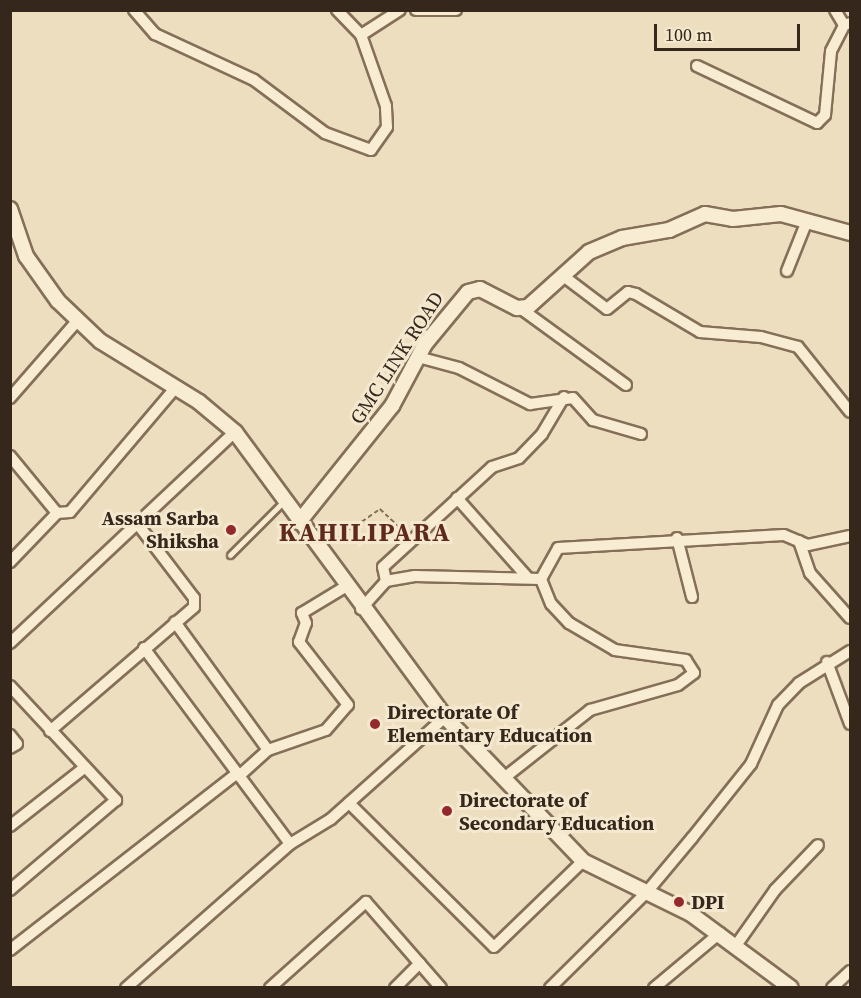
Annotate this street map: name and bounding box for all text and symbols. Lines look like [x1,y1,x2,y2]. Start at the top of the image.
scale bar [657,12,802,50]
text: 100 m [665,22,712,47]
street label: GMC LINK ROAD [345,287,449,429]
place label: Assam Sarba Shiksha [102,506,219,553]
district label: KAHILIPARA [279,517,451,549]
marker: Assam Sarba Shiksha [224,523,238,537]
place label: Directorate Of Elementary Education [387,700,592,747]
marker: Directorate Of Elementary Education [368,717,382,731]
place label: Directorate of Secondary Education [459,788,654,835]
marker: Directorate of Secondary Education [440,804,454,818]
place label: DPI [691,890,724,914]
marker: DPI [672,895,686,909]

